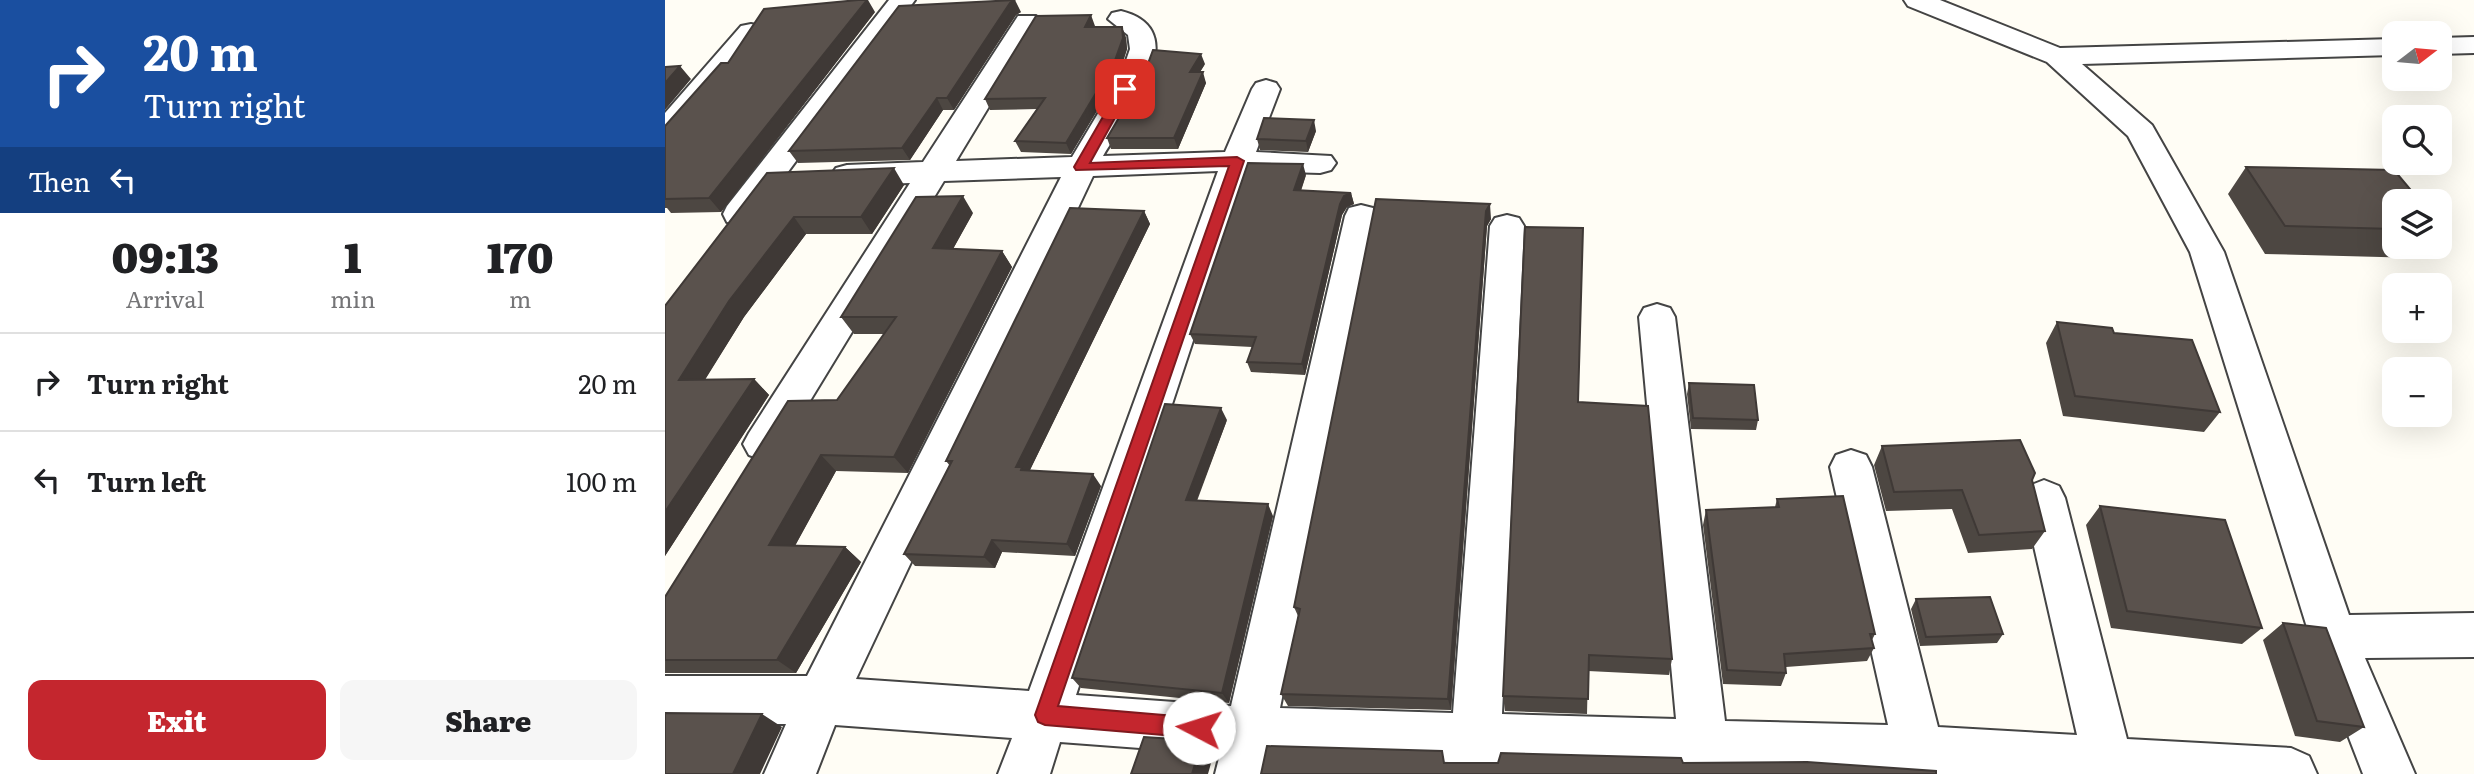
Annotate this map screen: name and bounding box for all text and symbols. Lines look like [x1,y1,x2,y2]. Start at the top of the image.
text: 20 m [143,13,258,86]
north arrow [2382,21,2452,91]
map controls [2382,21,2452,427]
icon: right [28,28,119,119]
pin [1095,59,1155,119]
icon: arrive [1106,70,1144,108]
text: Turn right [143,80,305,128]
button: search [2382,105,2452,175]
text: Then [28,161,90,200]
icon: left [104,161,142,199]
button: layers [2382,189,2452,259]
text: 09:13 [111,224,219,286]
text: 1 [344,224,362,286]
text: 170 [487,224,554,286]
button: + [2382,273,2452,343]
text: Arrival [126,281,204,315]
text: min [330,281,375,315]
text: m [509,281,531,315]
button: − [2382,357,2452,427]
icon: right [28,363,66,401]
text: Turn right [87,363,229,402]
text: 20 m [578,363,637,402]
icon: left [28,461,66,499]
text: Turn left [87,461,206,500]
text: 100 m [566,461,637,500]
button: Exit [28,680,326,760]
button: Share [340,680,637,760]
position arrow [1162,691,1236,765]

